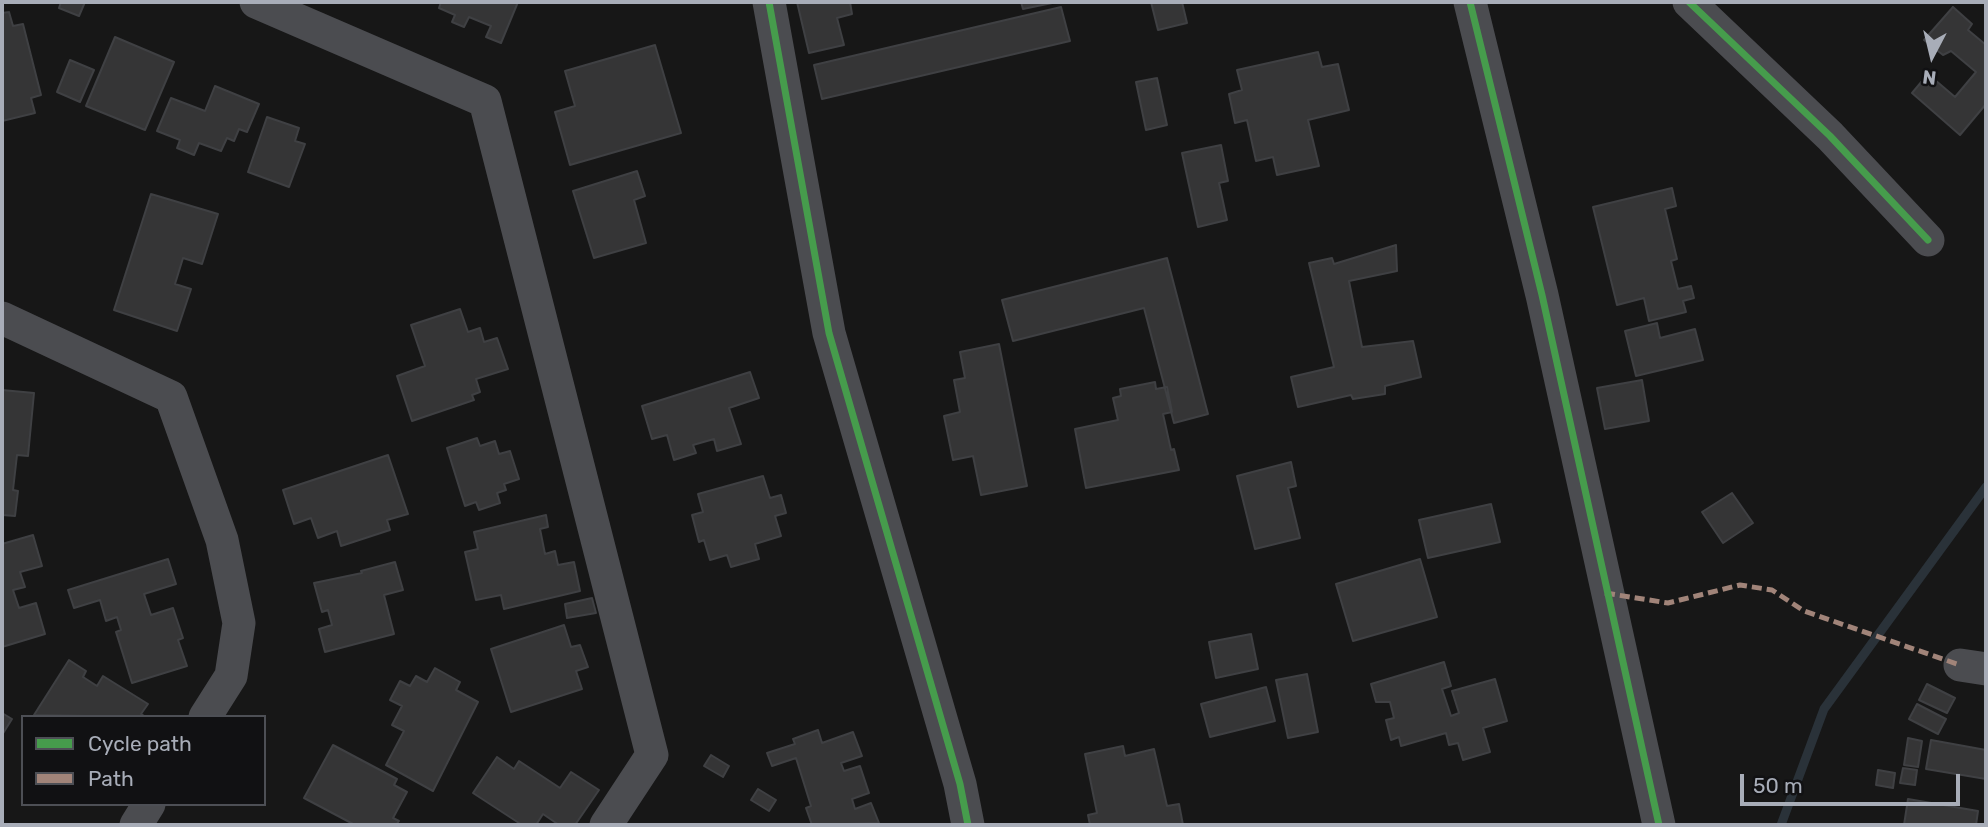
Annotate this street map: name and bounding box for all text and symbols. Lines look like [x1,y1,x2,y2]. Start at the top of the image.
north arrow [1897,21,1967,91]
text: N [1921,65,1938,90]
legend [21,715,266,806]
text: Cycle path [88,731,192,756]
scale bar [1743,760,1964,804]
text: Path [88,766,134,791]
text: 50 m [1753,773,1803,798]

